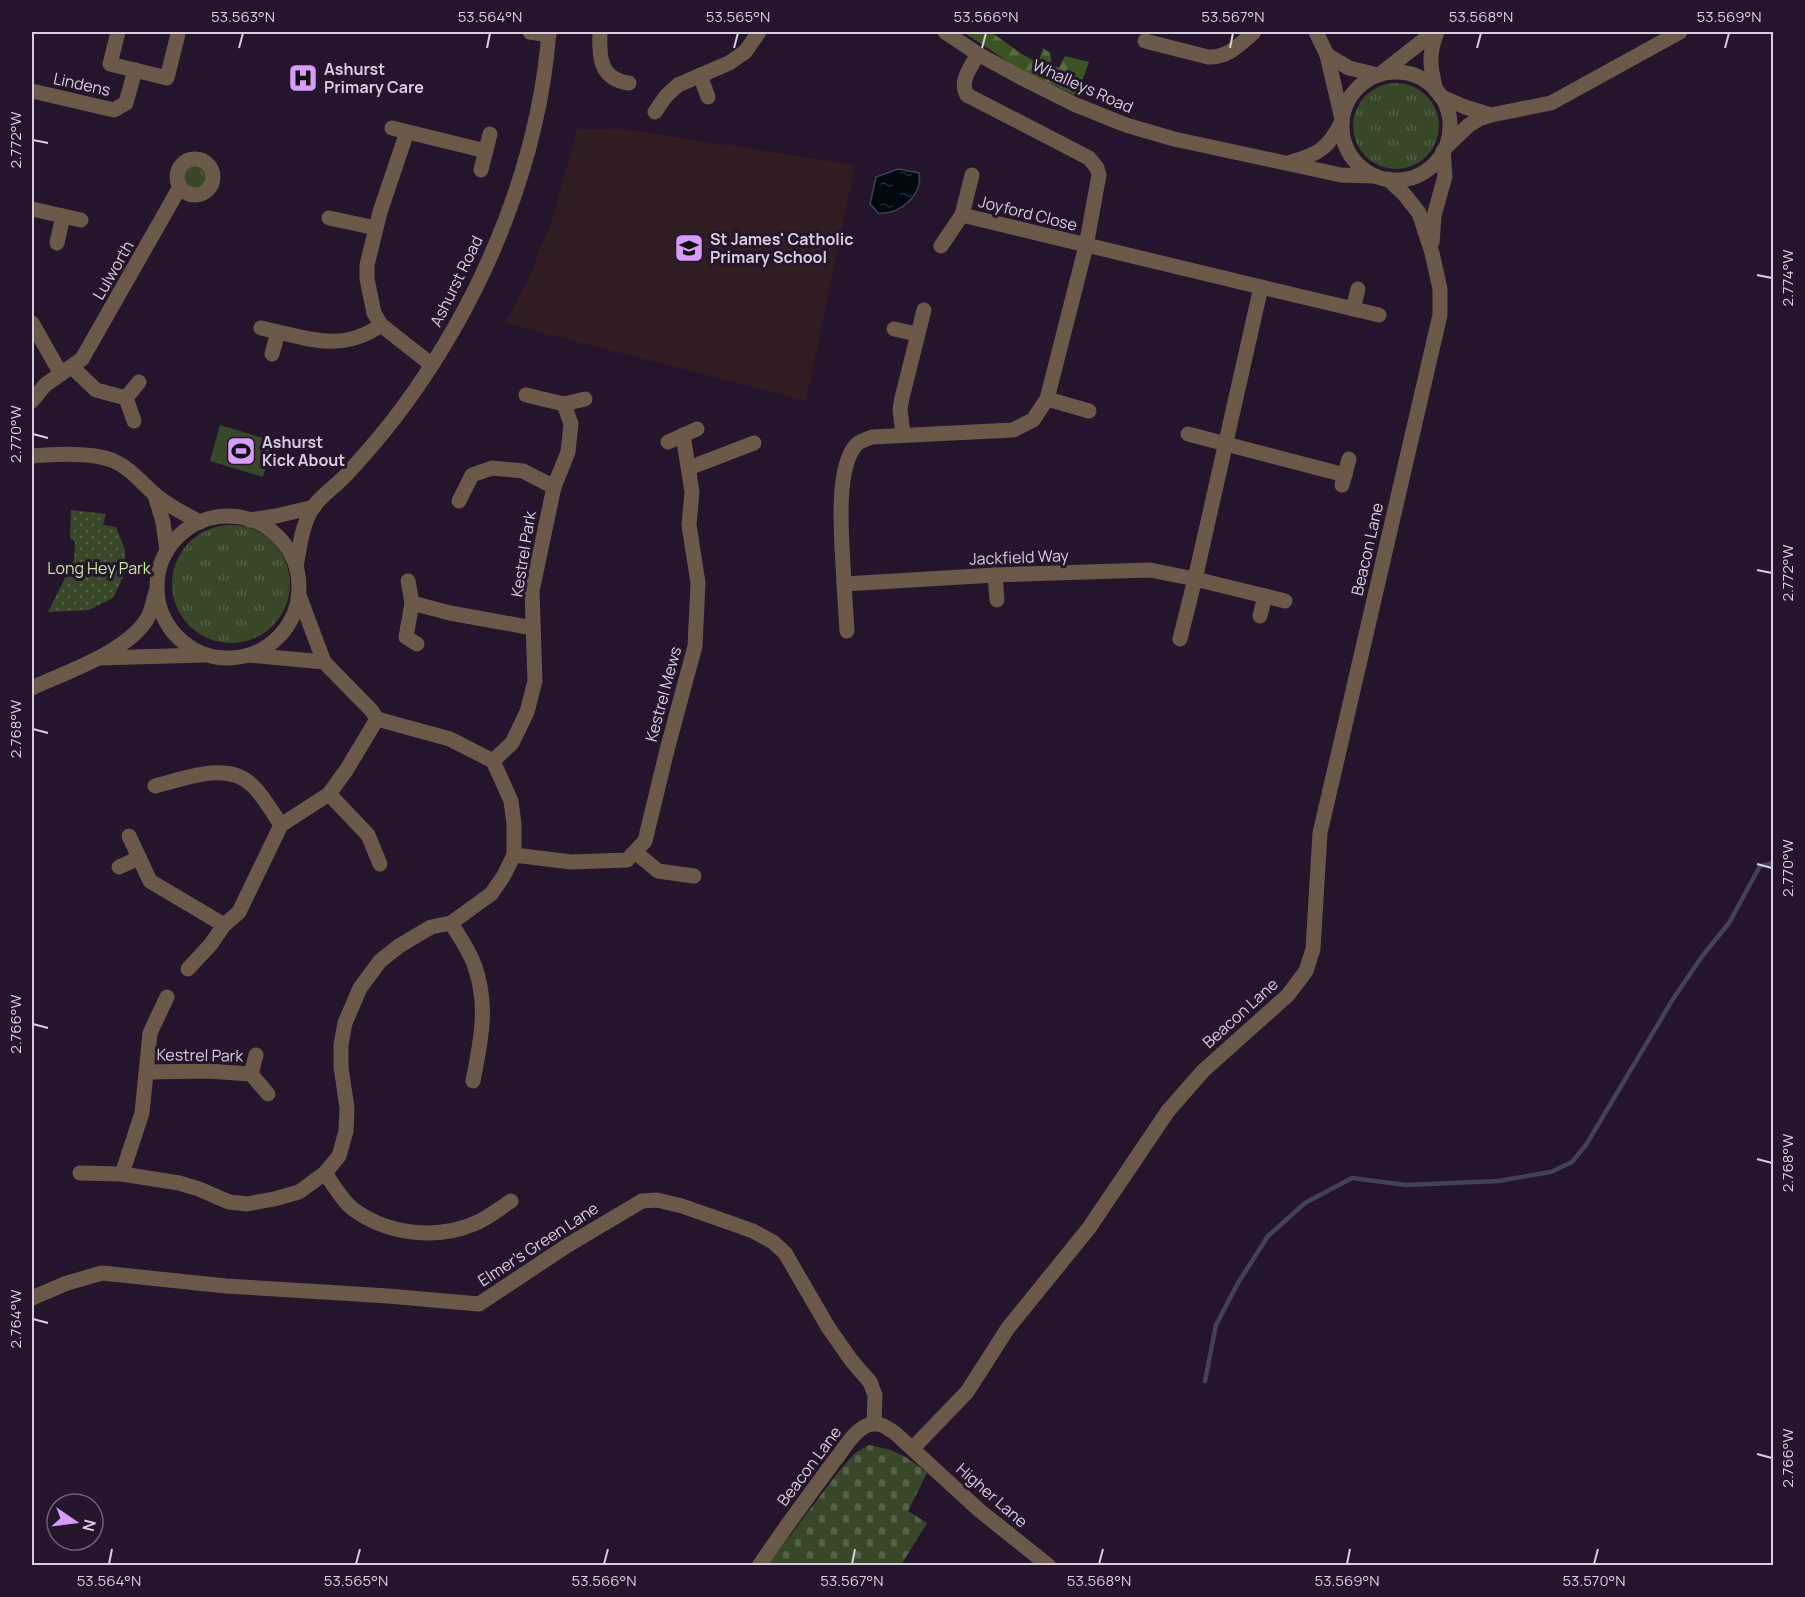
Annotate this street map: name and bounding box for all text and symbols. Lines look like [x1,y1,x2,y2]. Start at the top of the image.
text: 53.563°N [211,6,275,27]
text: 53.564°N [458,6,522,27]
text: 53.565°N [706,6,770,27]
text: 53.566°N [953,6,1019,27]
text: 53.567°N [1201,6,1265,27]
text: 53.568°N [1449,6,1513,27]
text: 53.569°N [1697,6,1761,27]
street label: Whalleys Road [1029,54,1137,118]
place label: Ashurst Primary Care [324,58,424,98]
hospital icon: Ashurst Primary Care [287,62,319,94]
street label: Lindens [51,67,113,101]
text: 2.772°W [5,111,26,169]
street label: Joyford Close [976,190,1080,236]
place label: St James' Catholic Primary School [710,228,854,268]
street label: Ashurst Road [424,232,488,330]
school or university icon: St James' Catholic Primary School [673,232,705,264]
street label: Lulworth [87,237,139,303]
text: 2.774°W [1777,250,1798,306]
text: 2.770°W [5,405,26,463]
place label: Ashurst Kick About [262,431,345,471]
sports icon: Ashurst Kick About [225,435,257,467]
street label: Beacon Lane [1346,500,1388,598]
street label: Kestrel Park [505,508,541,599]
street label: Jackfield Way [969,544,1070,570]
text: 2.772°W [1777,544,1798,602]
park label: Long Hey Park [47,557,152,579]
street label: Kestrel Mews [640,644,686,744]
text: 2.768°W [5,700,26,758]
text: 2.770°W [1777,839,1798,897]
street label: Beacon Lane [1198,973,1282,1053]
text: 2.766°W [5,994,26,1054]
street label: Kestrel Park [156,1043,245,1067]
text: 2.768°W [1777,1134,1798,1192]
street label: Elmer's Green Lane [474,1197,602,1291]
text: 2.764°W [5,1290,26,1348]
street label: Beacon Lane [772,1422,846,1510]
text: 2.766°W [1777,1428,1798,1488]
street label: Higher Lane [952,1458,1032,1532]
north arrow [45,1492,105,1552]
text: N [77,1517,102,1534]
text: 53.564°N [77,1570,141,1591]
text: 53.565°N [324,1570,388,1591]
text: 53.566°N [571,1570,637,1591]
text: 53.567°N [820,1570,884,1591]
text: 53.568°N [1067,1570,1131,1591]
text: 53.569°N [1315,1570,1379,1591]
text: 53.570°N [1562,1570,1626,1591]

